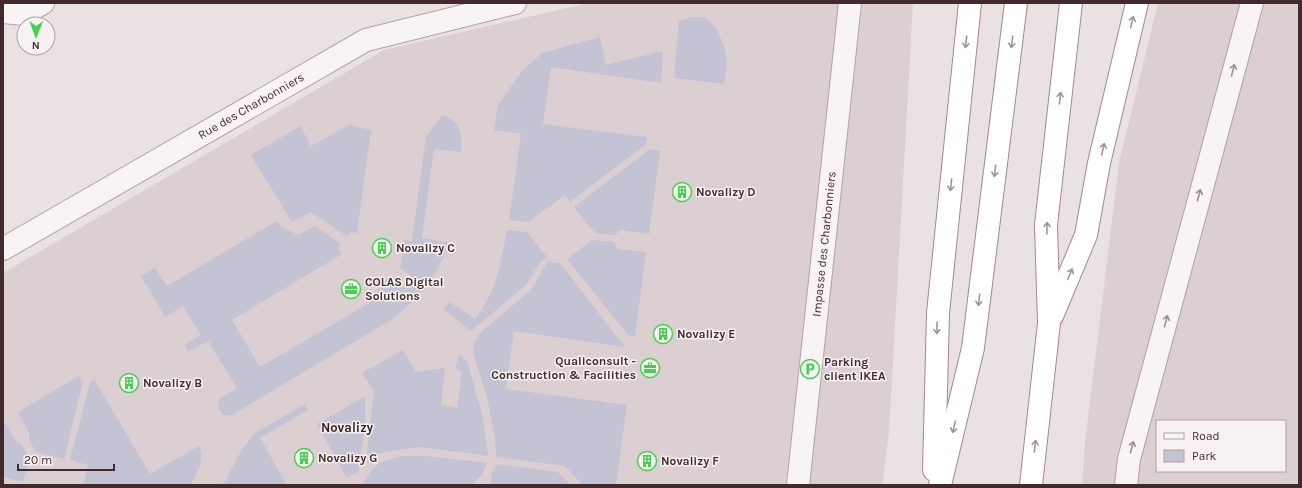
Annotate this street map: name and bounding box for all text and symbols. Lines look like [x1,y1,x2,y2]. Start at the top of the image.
north arrow [16,16,56,56]
one-way arrow [1129,16,1137,29]
one-way arrow [962,35,969,48]
one-way arrow [1008,35,1015,48]
text: N [32,39,40,52]
one-way arrow [1230,64,1237,77]
street label: Rue des Charbonniers [195,70,307,142]
one-way arrow [1056,92,1064,105]
one-way arrow [1099,143,1107,156]
one-way arrow [991,164,999,177]
street label: Impasse des Charbonniers [809,170,839,318]
one-way arrow [947,178,954,191]
building icon: Novalizy D [671,181,693,203]
place label: Novalizy D [696,185,756,199]
one-way arrow [1196,189,1203,202]
one-way arrow [1043,222,1050,235]
building icon: Novalizy C [371,237,393,259]
place label: Novalizy C [396,241,455,255]
one-way arrow [1067,268,1074,280]
place label: COLAS Digital Solutions [365,275,443,303]
office icon: COLAS Digital Solutions [340,278,362,300]
one-way arrow [975,293,983,306]
one-way arrow [1163,315,1170,328]
one-way arrow [933,321,941,334]
building icon: Novalizy E [652,323,674,345]
place label: Novalizy E [677,327,735,341]
place label: Qualiconsult - Construction & Facilities [491,354,636,382]
place label: Parking client IKEA [824,355,886,383]
office icon: Qualiconsult - Construction & Facilities [639,357,661,379]
parking icon: Parking client IKEA [799,358,821,380]
building icon: Novalizy B [118,372,140,394]
place label: Novalizy B [143,376,202,390]
district label: Novalizy [321,420,374,435]
one-way arrow [950,420,957,433]
legend [1156,420,1286,472]
text: Road [1192,429,1220,443]
one-way arrow [1032,440,1039,453]
one-way arrow [1129,440,1137,453]
scale bar [18,446,114,472]
building icon: Novalizy G [293,447,315,469]
text: Park [1192,449,1217,463]
building icon: Novalizy F [636,450,658,472]
place label: Novalizy G [318,451,377,465]
text: 20 m [24,453,52,467]
place label: Novalizy F [661,454,719,468]

